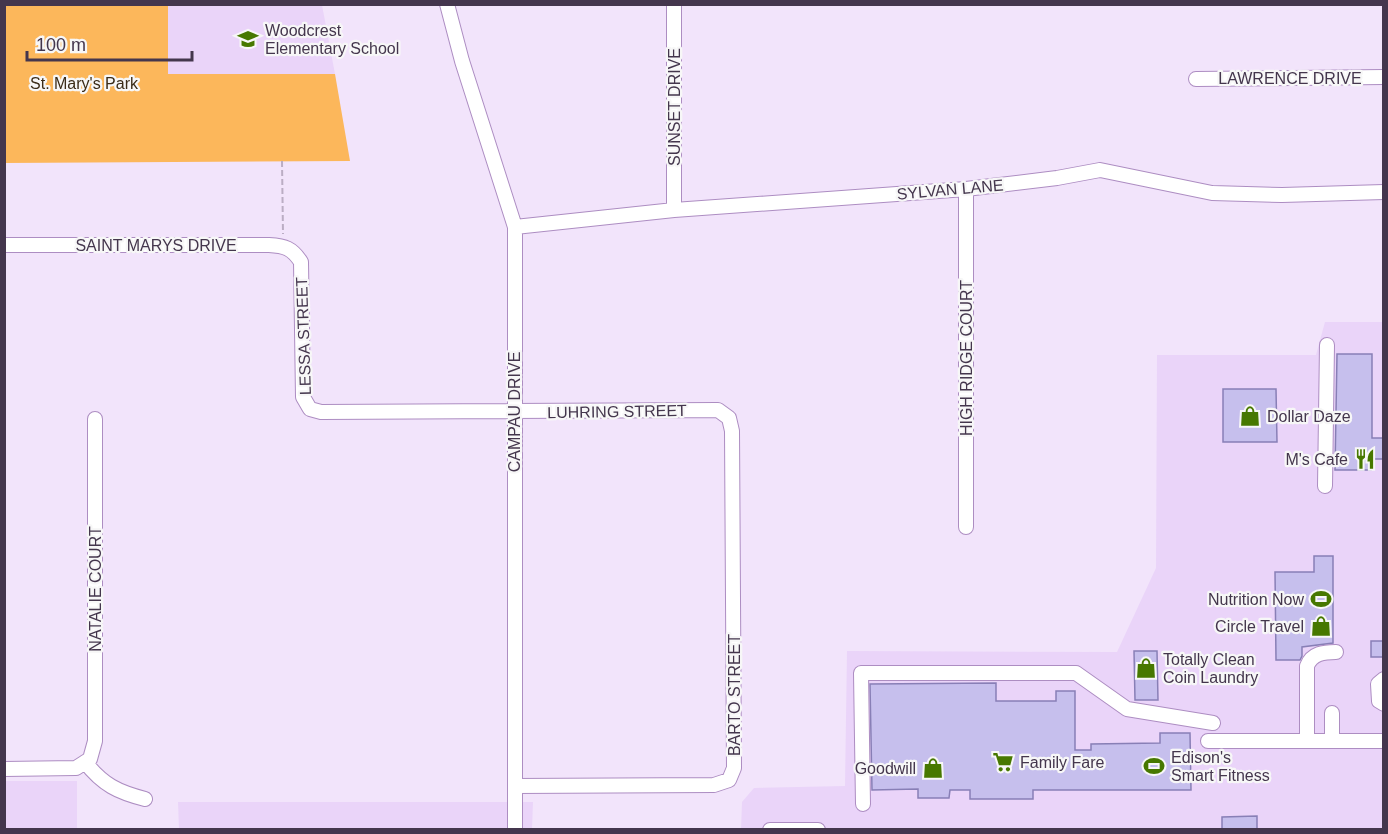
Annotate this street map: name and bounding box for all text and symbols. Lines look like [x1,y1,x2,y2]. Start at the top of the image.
place label: Woodcrest Elementary School [265,22,399,57]
scale bar [27,24,192,62]
school or university icon: Woodcrest Elementary School [236,27,260,51]
text: 100 m [36,35,86,55]
street label: SUNSET DRIVE [666,48,683,166]
street label: LAWRENCE DRIVE [1218,70,1362,87]
park label: St. Mary's Park [30,75,139,92]
street label: SYLVAN LANE [896,176,1004,203]
street label: SAINT MARYS DRIVE [75,237,237,254]
street label: LESSA STREET [293,276,314,395]
street label: HIGH RIDGE COURT [958,280,975,436]
street label: CAMPAU DRIVE [506,352,523,472]
street label: LUHRING STREET [547,402,687,421]
shop icon: Dollar Daze [1238,404,1262,428]
place label: Dollar Daze [1267,408,1351,425]
restaurant icon: M's Cafe [1353,447,1377,471]
place label: M's Cafe [1285,451,1348,468]
street label: NATALIE COURT [87,526,104,652]
sports icon: Nutrition Now [1309,587,1333,611]
place label: Nutrition Now [1208,591,1304,608]
shop icon: Circle Travel [1309,614,1333,638]
place label: Circle Travel [1215,618,1304,635]
street label: BARTO STREET [726,634,743,756]
place label: Totally Clean Coin Laundry [1163,651,1258,686]
shop icon: Totally Clean Coin Laundry [1134,656,1158,680]
place label: Edison's Smart Fitness [1171,749,1270,784]
supermarket icon: Family Fare [991,750,1015,774]
place label: Family Fare [1020,754,1105,771]
sports icon: Edison's Smart Fitness [1142,754,1166,778]
shop icon: Goodwill [921,756,945,780]
place label: Goodwill [855,760,916,777]

